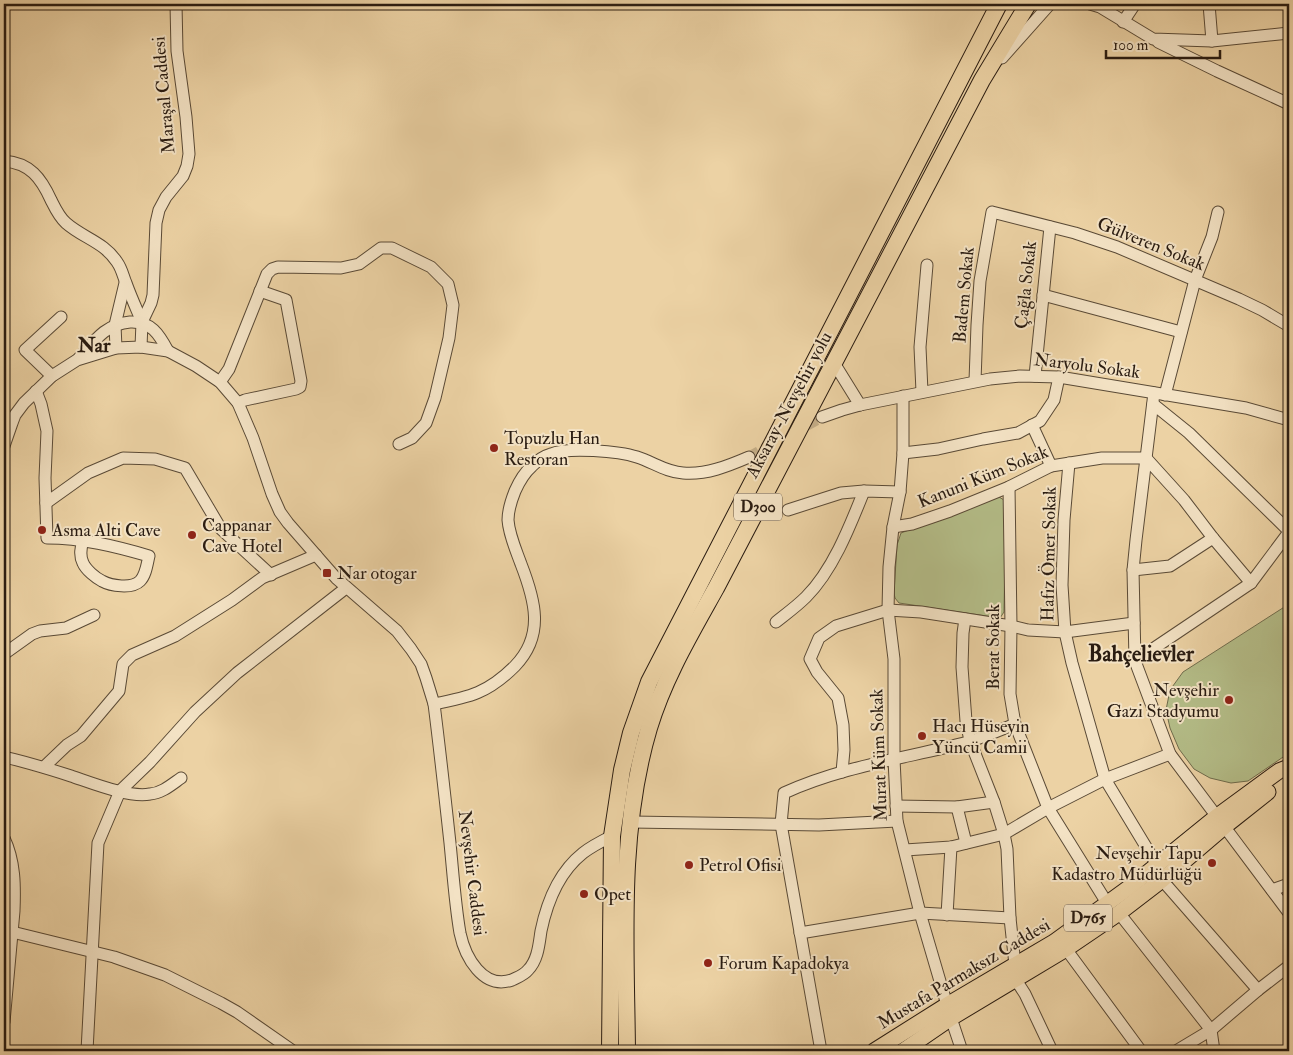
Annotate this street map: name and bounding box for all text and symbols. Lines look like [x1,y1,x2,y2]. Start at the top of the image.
scale bar [1106,28,1219,60]
street label: Maraşal Caddesi [147,35,181,155]
text: 100 m [1113,36,1149,55]
street label: Gülveren Sokak [1094,212,1209,276]
street label: Çağla Sokak [1010,240,1042,330]
street label: Badem Sokak [948,246,980,344]
street label: Aksaray-Nevşehir yolu [740,328,837,483]
district label: Nar [76,333,111,358]
street label: Naryolu Sokak [1033,348,1142,384]
place label: Topuzlu Han Restoran [504,427,600,471]
street label: Kanuni Küm Sokak [914,440,1052,514]
marker: Topuzlu Han Restoran [488,442,500,454]
street label: Hafız Ömer Sokak [1036,486,1062,622]
road number: D300 [734,494,782,520]
place label: Cappanar Cave Hotel [202,514,283,558]
place label: Asma Alti Cave [51,519,161,542]
marker: Asma Alti Cave [36,524,48,536]
marker: Cappanar Cave Hotel [186,529,198,541]
place label: Nar otogar [337,562,417,585]
marker: Nar otogar [321,567,333,579]
street label: Berat Sokak [982,604,1005,690]
district label: Bahçelievler [1088,640,1195,668]
place label: Nevşehir Gazi Stadyumu [1107,679,1219,723]
street label: Murat Küm Sokak [865,688,893,822]
marker: Nevşehir Gazi Stadyumu [1223,694,1235,706]
place label: Hacı Hüseyin Yüncü Camii [932,715,1030,759]
marker: Hacı Hüseyin Yüncü Camii [916,730,928,742]
street label: Nevşehir Caddesi [453,809,491,937]
place label: Nevşehir Tapu Kadastro Müdürlüğü [1051,842,1202,886]
place label: Petrol Ofisi [699,854,782,877]
marker: Nevşehir Tapu Kadastro Müdürlüğü [1206,857,1218,869]
marker: Petrol Ofisi [683,859,695,871]
place label: Opet [594,883,631,906]
marker: Opet [578,888,590,900]
road number: D765 [1064,904,1112,931]
street label: Mustafa Parmaksız Caddesi [874,913,1055,1035]
place label: Forum Kapadokya [718,952,850,975]
marker: Forum Kapadokya [702,957,714,969]

